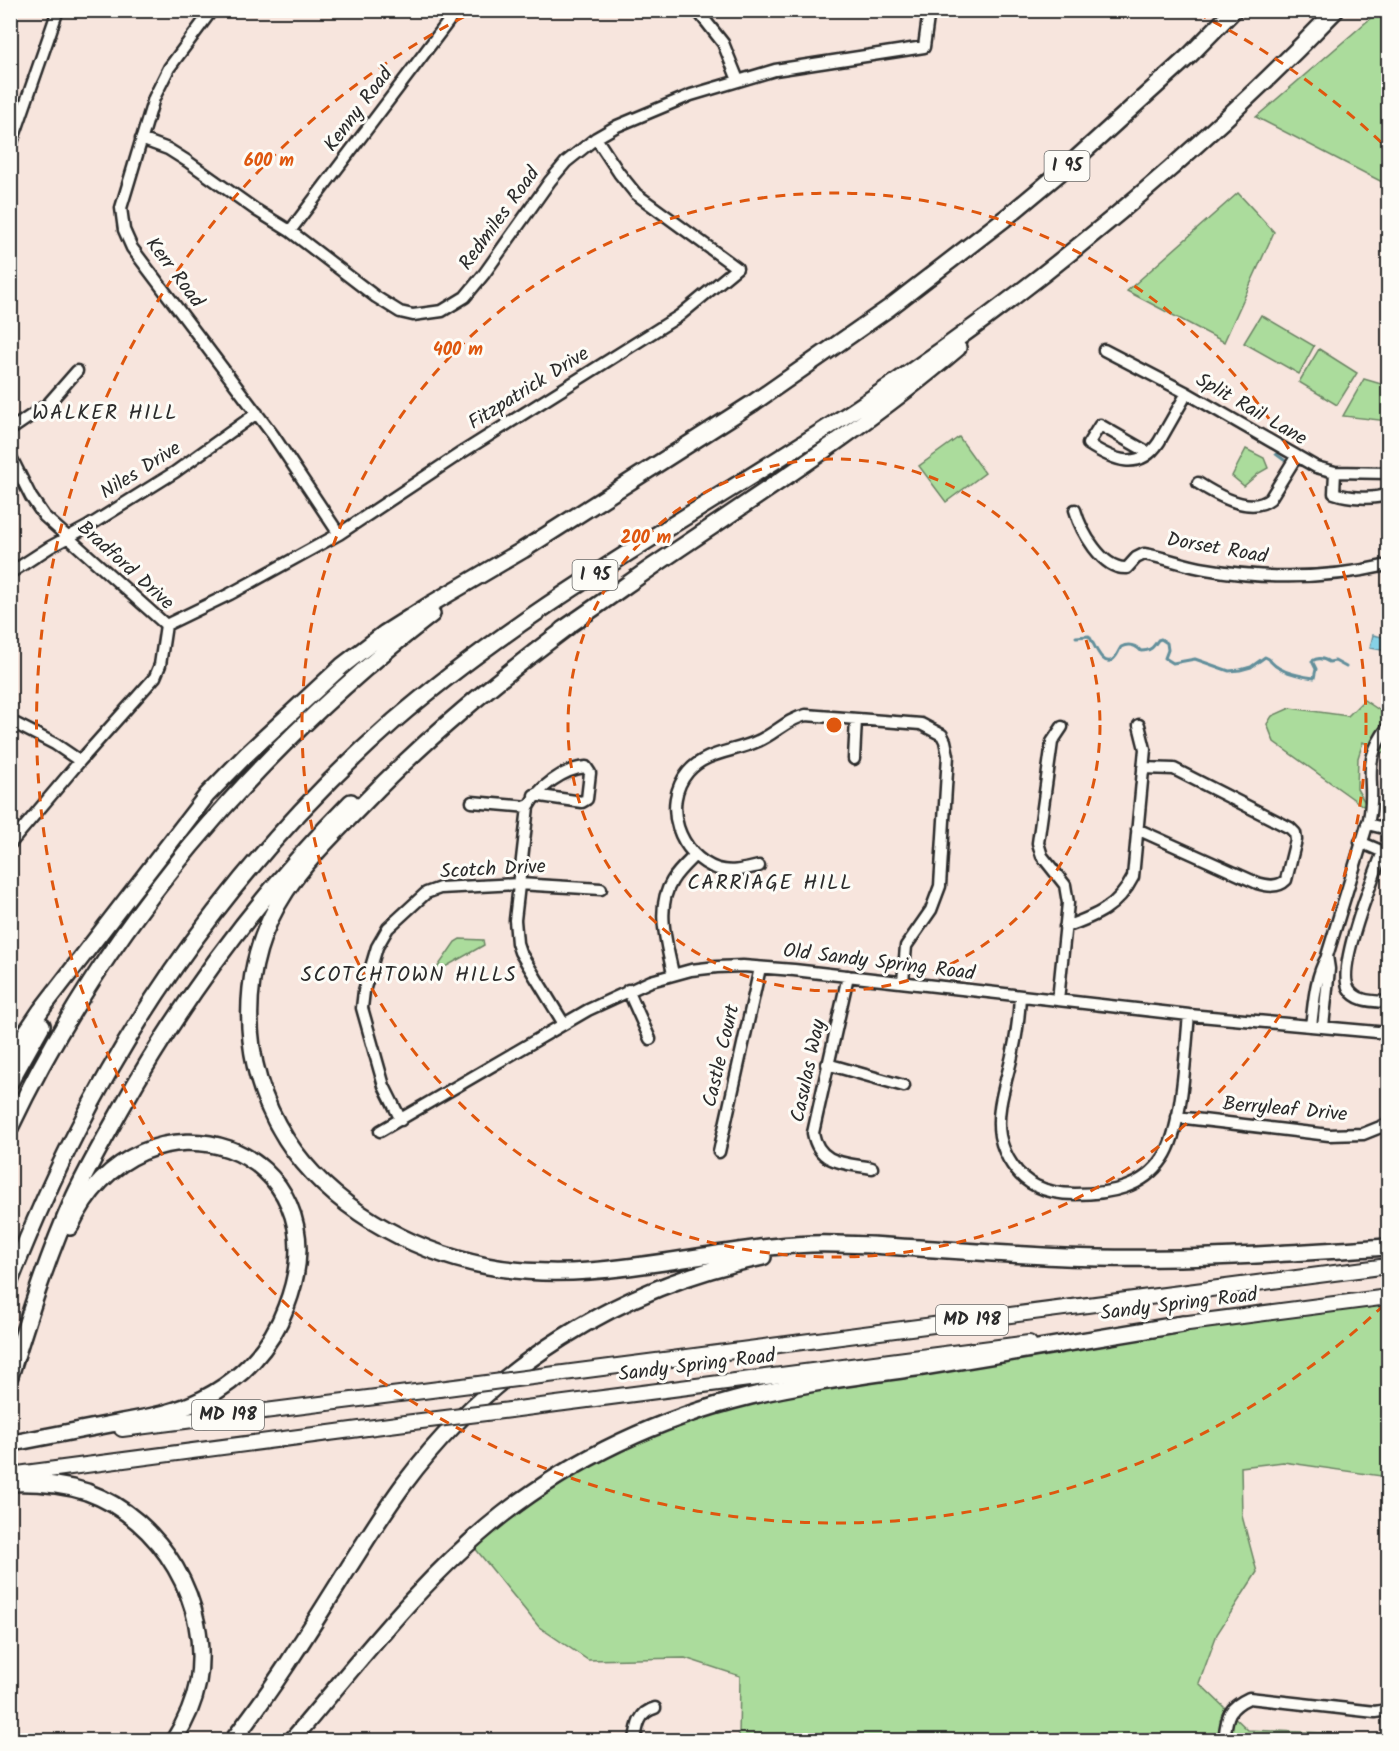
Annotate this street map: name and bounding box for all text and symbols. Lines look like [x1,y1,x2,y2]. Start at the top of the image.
street label: Kenny Road [316,60,402,159]
text: 600 m [244,147,294,176]
road number: I 95 [1044,151,1090,181]
street label: Redmiles Road [451,159,549,278]
street label: Kerr Road [136,231,212,316]
text: 400 m [433,336,483,365]
street label: Fitzpatrick Drive [462,339,596,439]
street label: Split Rail Lane [1189,365,1313,455]
district label: WALKER HILL [32,397,178,430]
street label: Niles Drive [94,433,188,509]
street label: Bradford Drive [69,513,181,619]
text: 200 m [621,524,672,553]
street label: Dorset Road [1164,524,1271,574]
road number: I 95 [572,560,618,590]
centre of rings [824,715,844,735]
street label: Scotch Drive [439,851,547,889]
district label: CARRIAGE HILL [687,867,853,900]
street label: Old Sandy Spring Road [781,935,978,991]
district label: SCOTCHTOWN HILLS [301,959,517,992]
street label: Castle Court [695,1001,749,1111]
street label: Casulas Way [782,1016,836,1126]
street label: Berryleaf Drive [1221,1089,1349,1131]
street label: Sandy Spring Road [1099,1279,1260,1331]
road number: MD 198 [936,1305,1008,1335]
street label: Sandy Spring Road [617,1340,778,1392]
road number: MD 198 [192,1400,264,1430]

